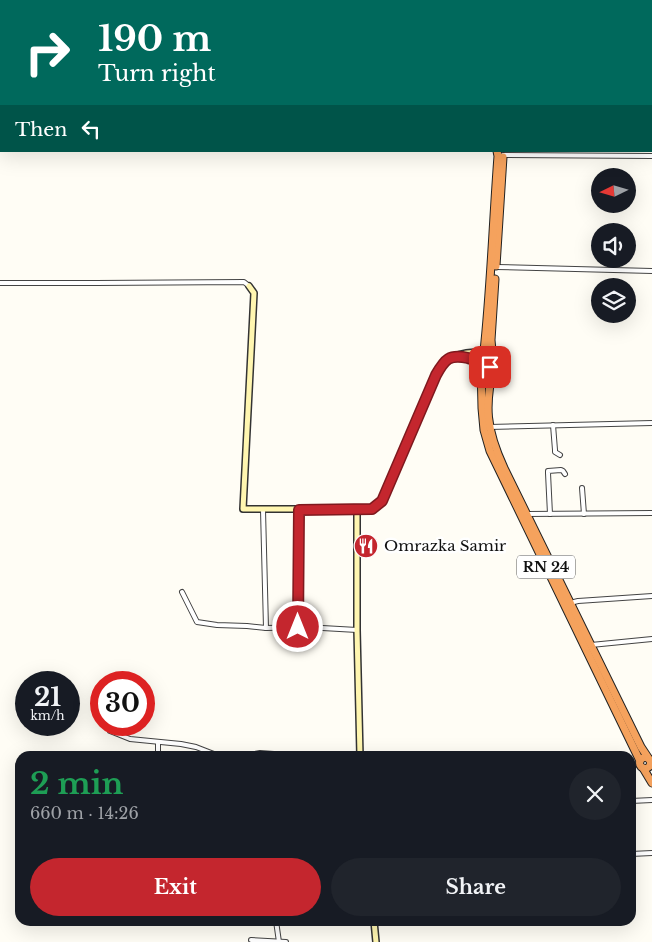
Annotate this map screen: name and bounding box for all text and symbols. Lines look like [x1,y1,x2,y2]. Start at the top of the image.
text: 190 m [98,17,211,60]
icon: right [15,20,80,85]
text: Turn right [98,60,216,87]
icon: left [77,115,105,143]
text: Then [15,118,67,141]
north arrow [591,168,636,212]
map controls [591,168,636,323]
button: sound [591,223,636,268]
button: layers [591,278,636,323]
pin [469,346,511,388]
icon: arrive [476,353,504,381]
restaurant icon: Omrazka Samir [353,533,379,559]
place label: Omrazka Samir [384,536,507,555]
road number: RN 24 [517,556,575,578]
position arrow [271,600,323,652]
speed limit sign: 30 [90,671,155,736]
text: 21 [34,682,61,713]
text: km/h [30,708,65,723]
text: 2 min [30,765,123,802]
button: close [569,768,621,820]
text: 660 m · 14:26 [30,803,139,823]
button: Exit [30,858,321,916]
button: Share [331,858,621,916]

